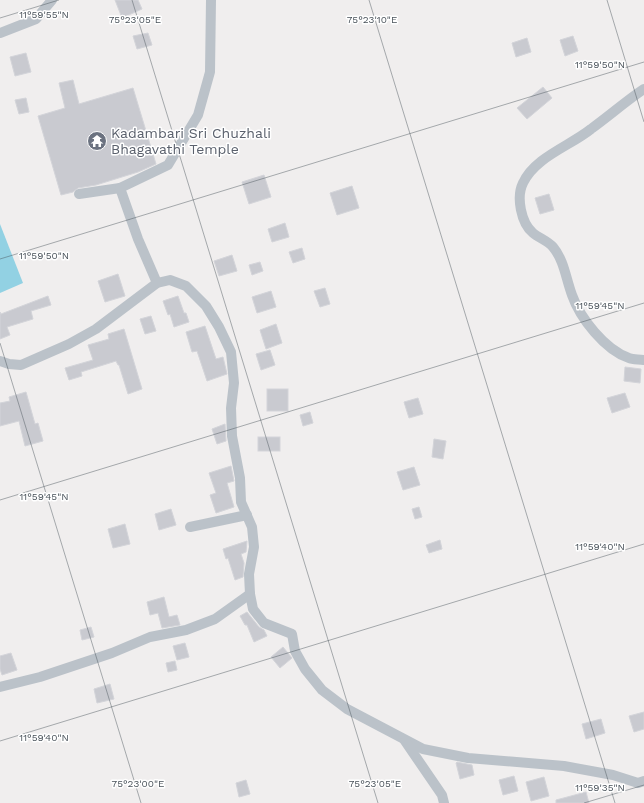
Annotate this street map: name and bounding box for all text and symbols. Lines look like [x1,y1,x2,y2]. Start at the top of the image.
text: 11°59'55"N [19,9,69,20]
text: 75°23'05"E [109,14,161,25]
text: 75°23'10"E [347,14,397,25]
text: 11°59'50"N [575,59,625,70]
place label: Kadambari Sri Chuzhali Bhagavathi Temple [111,125,271,157]
temple icon: Kadambari Sri Chuzhali Bhagavathi Temple [86,130,108,152]
text: 11°59'50"N [19,250,69,261]
text: 11°59'45"N [575,300,625,311]
text: 11°59'45"N [19,491,69,502]
text: 11°59'40"N [575,541,625,552]
text: 11°59'40"N [19,732,69,743]
text: 75°23'00"E [112,778,164,789]
text: 75°23'05"E [349,778,401,789]
text: 11°59'35"N [575,782,625,793]

